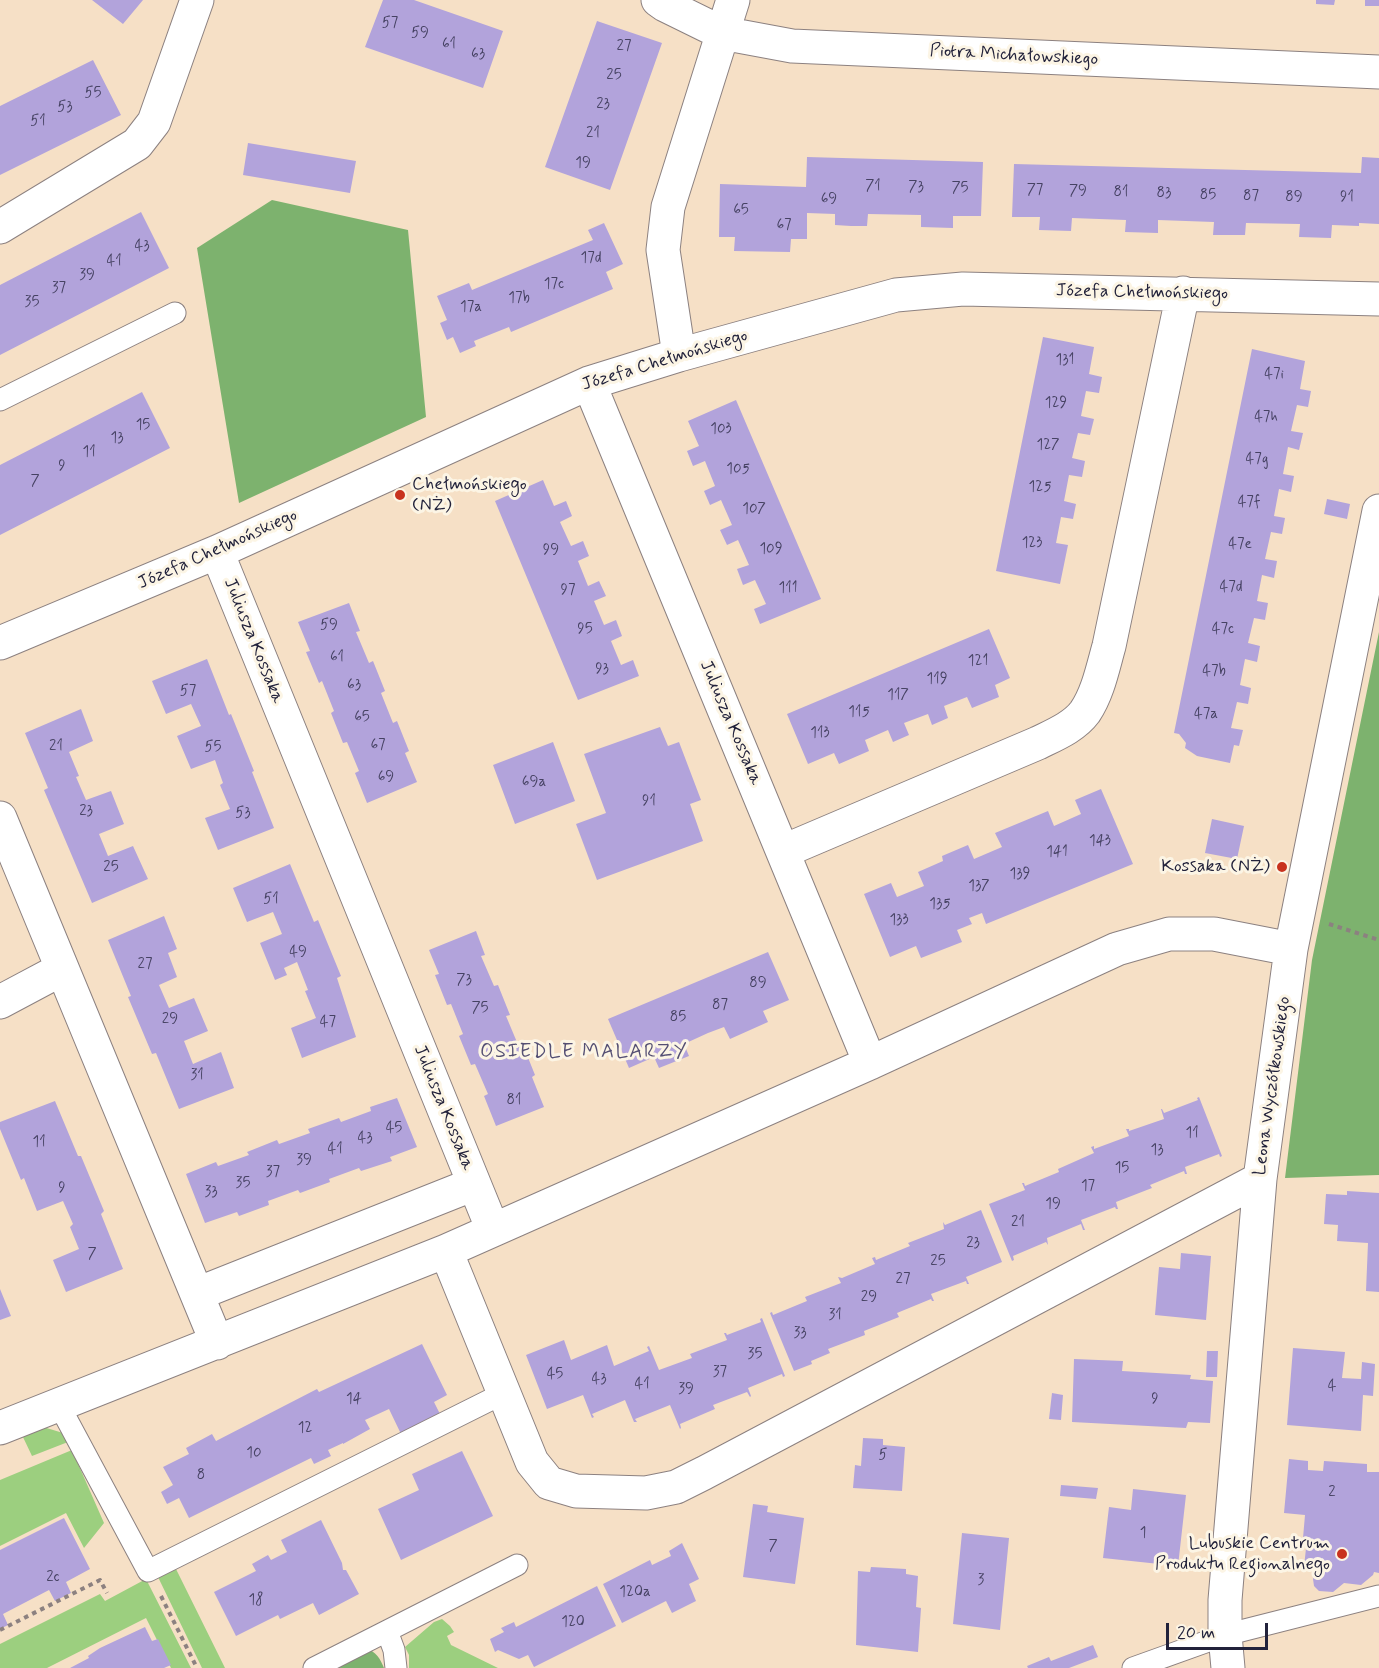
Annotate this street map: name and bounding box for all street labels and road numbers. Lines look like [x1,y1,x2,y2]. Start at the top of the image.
street label: Piotra Michałowskiego [929,41,1099,71]
street label: Józefa Chełmońskiego [1056,281,1228,305]
street label: Józefa Chełmońskiego [579,325,751,397]
street label: Józefa Chełmońskiego [135,505,301,595]
street label: Juliusza Kossaka [218,575,288,707]
street label: Juliusza Kossaka [694,658,766,788]
street label: Leona Wyczółkowskiego [1250,995,1296,1177]
street label: Juliusza Kossaka [408,1042,478,1174]

